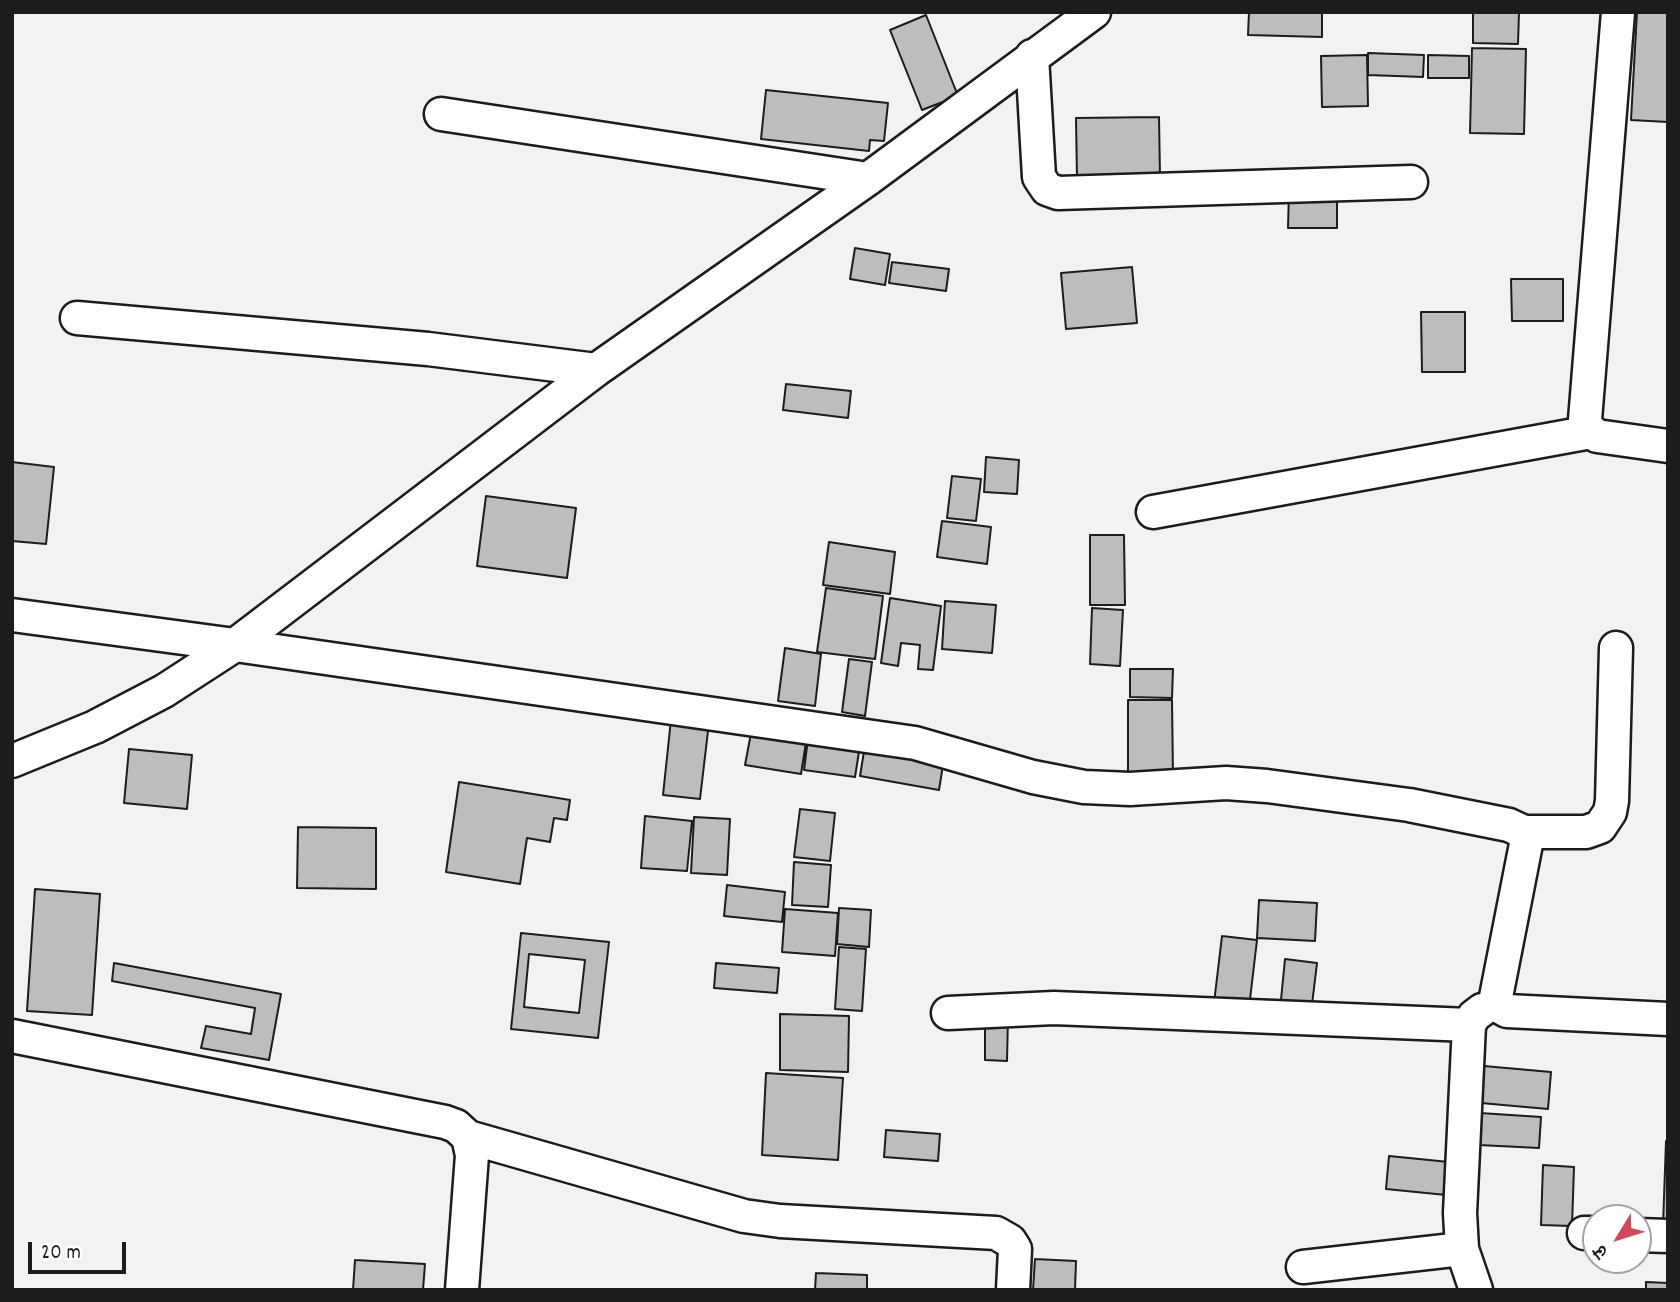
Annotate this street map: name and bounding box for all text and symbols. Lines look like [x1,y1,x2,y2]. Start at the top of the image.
north arrow [1582,1204,1652,1274]
scale bar [32,1228,130,1272]
text: उ [1588,1238,1616,1264]
text: 20 m [41,1239,81,1269]

